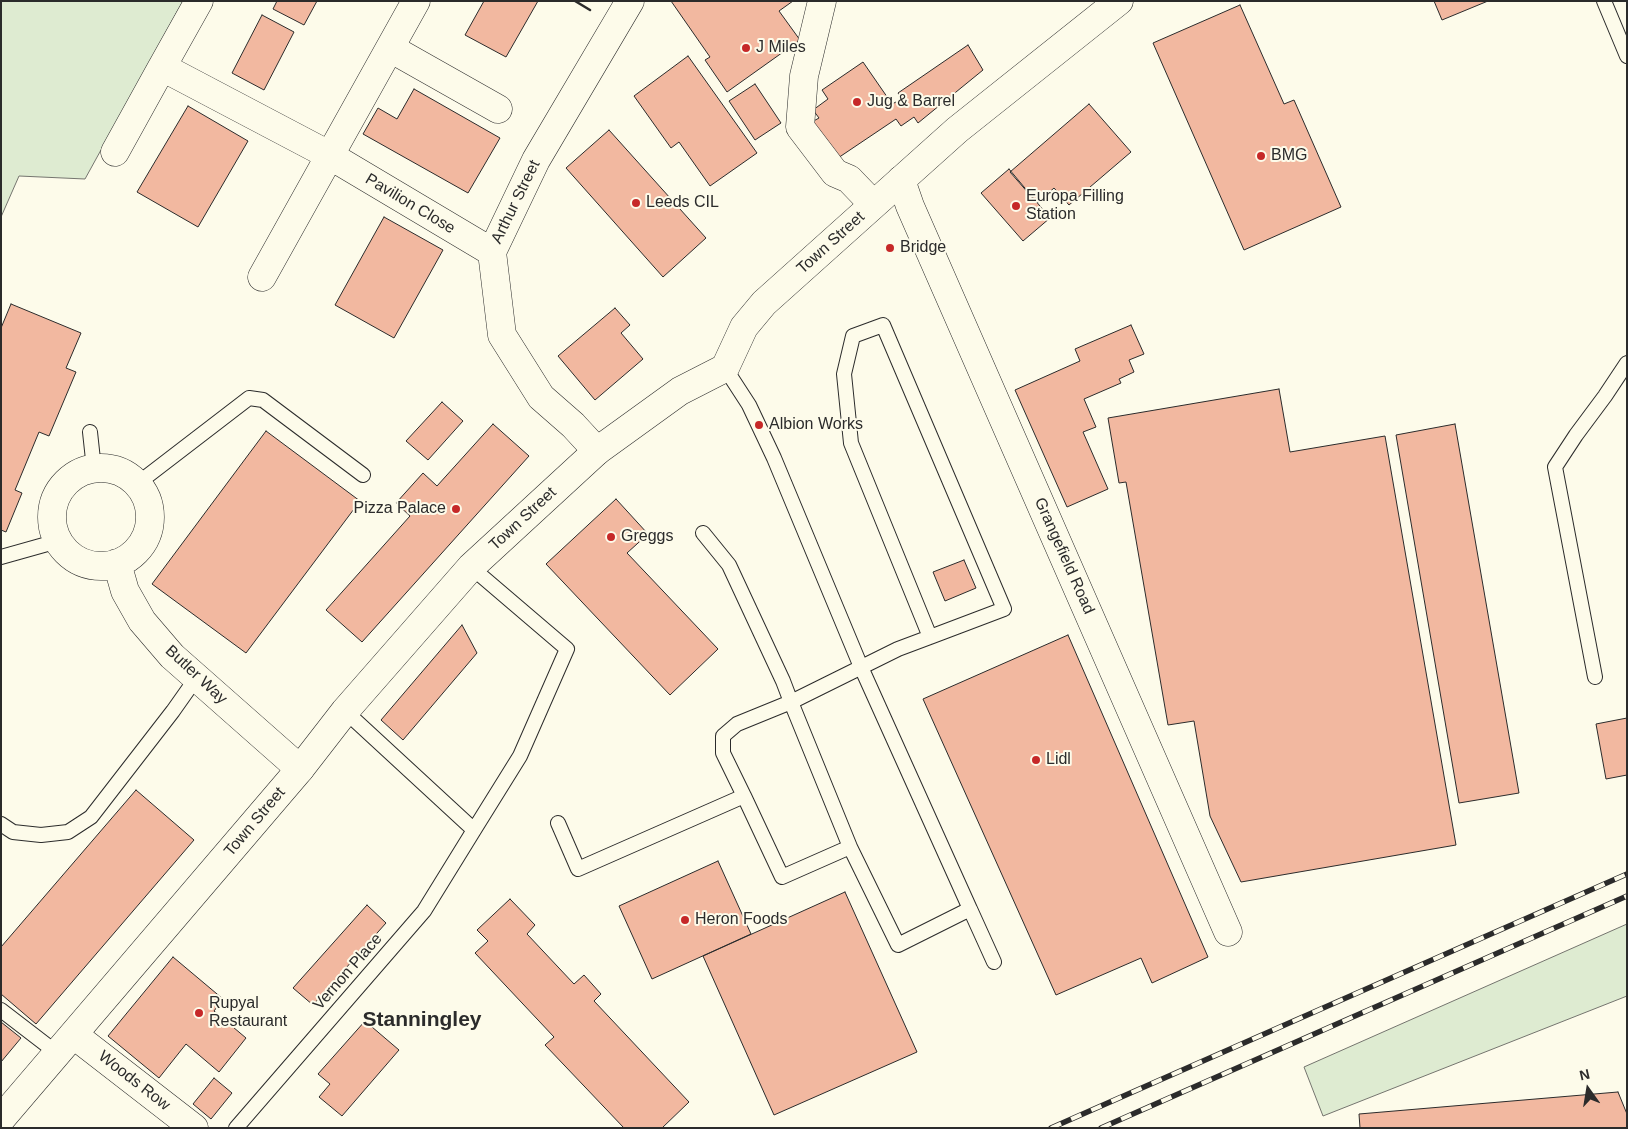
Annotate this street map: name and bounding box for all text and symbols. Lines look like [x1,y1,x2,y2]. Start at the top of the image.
place label: J Miles [756,38,806,58]
marker: J Miles [740,42,752,54]
place label: Jug & Barrel [867,92,955,112]
marker: Jug & Barrel [851,96,863,108]
place label: BMG [1271,146,1307,166]
marker: BMG [1255,150,1267,162]
street label: Arthur Street [487,157,545,247]
street label: Pavilion Close [362,170,458,238]
place label: Europa Filling Station [1026,187,1124,225]
place label: Leeds CIL [646,193,719,213]
marker: Leeds CIL [630,197,642,209]
marker: Europa Filling Station [1010,200,1022,212]
street label: Town Street [793,208,869,278]
place label: Bridge [900,238,946,258]
marker: Bridge [884,242,896,254]
place label: Albion Works [769,415,863,435]
marker: Albion Works [753,419,765,431]
street label: Town Street [486,483,560,555]
street label: Grangefield Road [1030,495,1098,617]
place label: Pizza Palace [354,499,446,519]
marker: Pizza Palace [450,503,462,515]
place label: Greggs [621,527,673,547]
marker: Greggs [605,531,617,543]
street label: Butler Way [161,642,231,708]
place label: Lidl [1046,750,1071,770]
marker: Lidl [1030,754,1042,766]
street label: Town Street [220,783,290,861]
place label: Heron Foods [695,910,787,930]
marker: Heron Foods [679,914,691,926]
street label: Vernon Place [310,930,386,1014]
place label: Rupyal Restaurant [209,994,287,1032]
marker: Rupyal Restaurant [193,1007,205,1019]
district label: Stanningley [362,1007,482,1033]
street label: Woods Row [94,1047,174,1115]
north arrow [1563,1064,1613,1114]
text: N [1578,1065,1591,1083]

